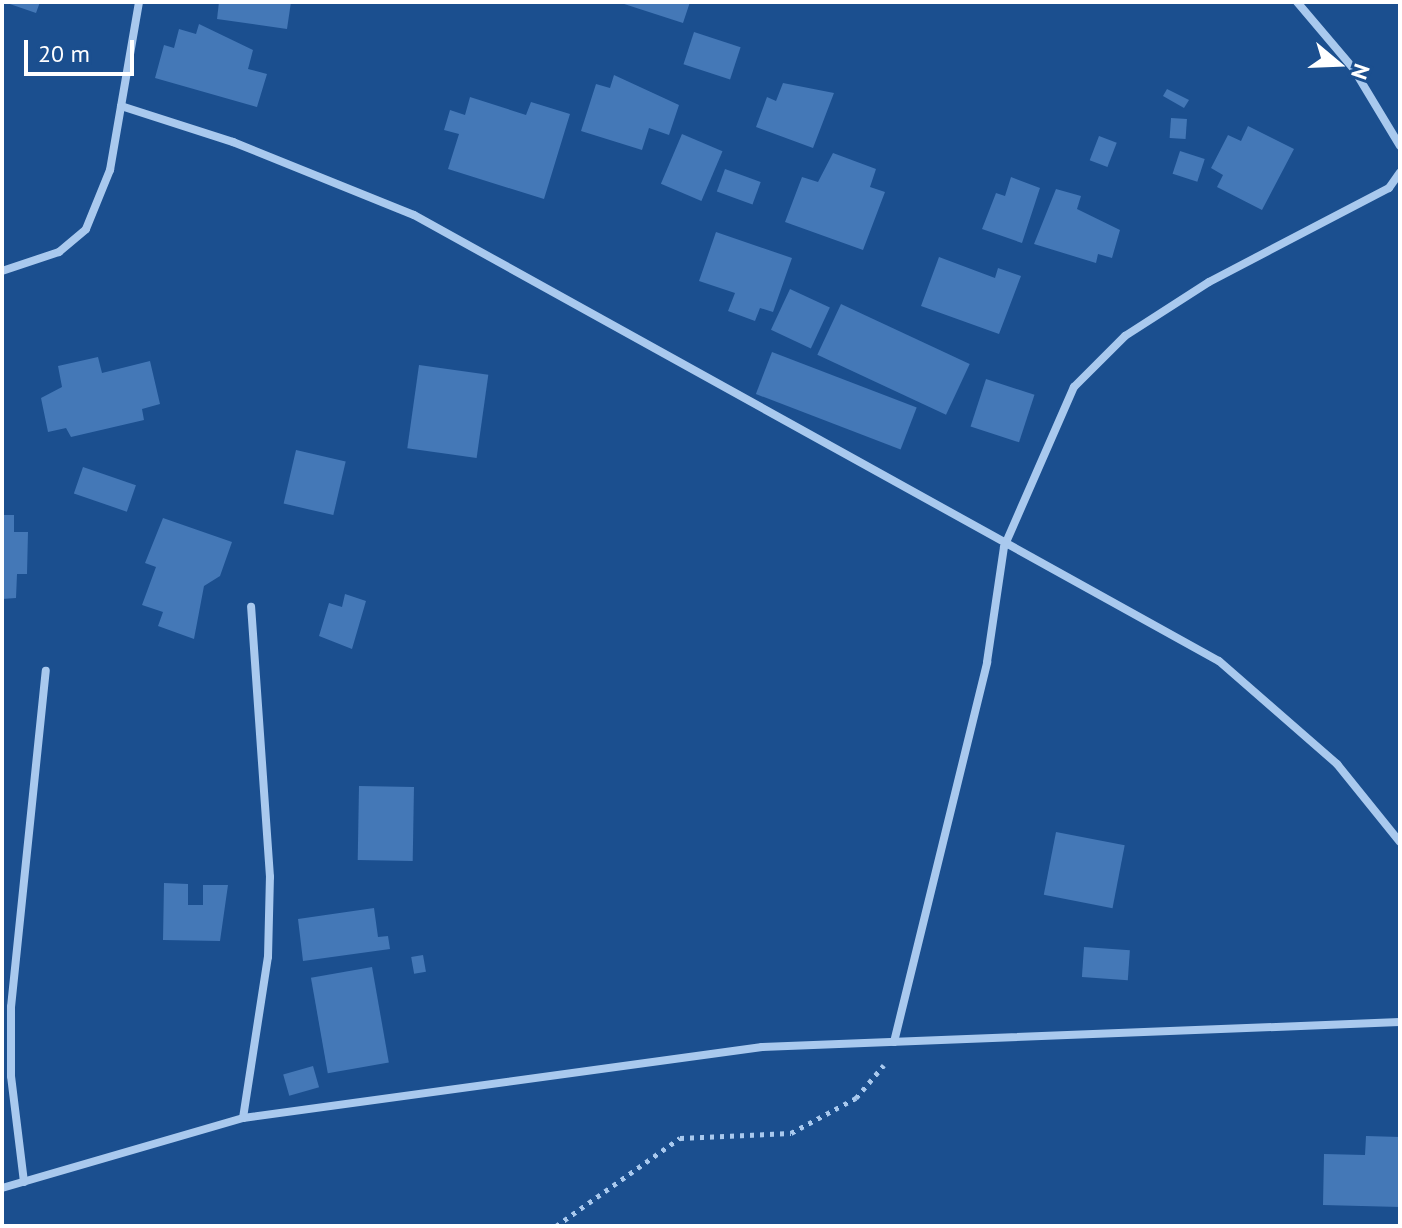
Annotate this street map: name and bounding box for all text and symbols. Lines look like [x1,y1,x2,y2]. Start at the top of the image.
scale bar [28,24,138,74]
north arrow [1298,24,1378,104]
text: 20 m [38,38,90,69]
text: N [1345,60,1376,83]

